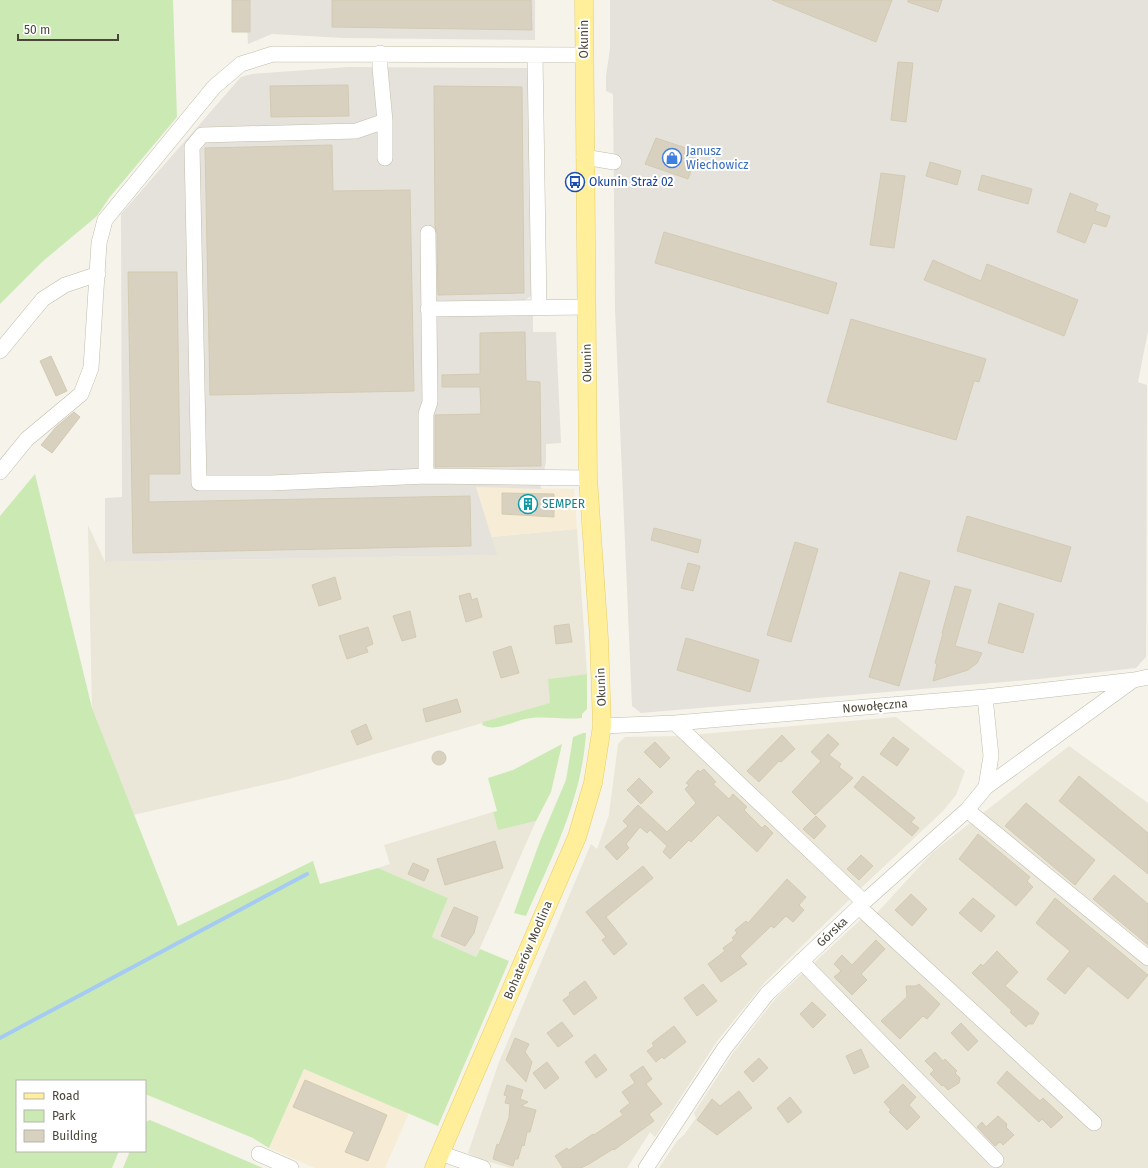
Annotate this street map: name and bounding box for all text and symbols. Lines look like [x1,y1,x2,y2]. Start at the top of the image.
scale bar [18,16,118,42]
street label: Okunin [577,20,591,58]
text: 50 m [24,23,50,37]
place label: Janusz Wiechowicz [686,144,749,172]
shop icon: Janusz Wiechowicz [661,147,683,169]
bus stop icon: Okunin Straż 02 [564,171,586,193]
place label: Okunin Straż 02 [589,175,674,189]
street label: Okunin [580,343,594,383]
building icon: SEMPER [517,493,539,515]
place label: SEMPER [542,497,585,511]
street label: Okunin [593,667,609,707]
street label: Nowołęczna [842,696,908,716]
street label: Bohaterów Modlina [501,899,555,1001]
street label: Górska [814,914,850,950]
legend [16,1080,146,1152]
text: Road [52,1089,80,1103]
text: Park [52,1109,76,1123]
text: Building [52,1129,98,1143]

